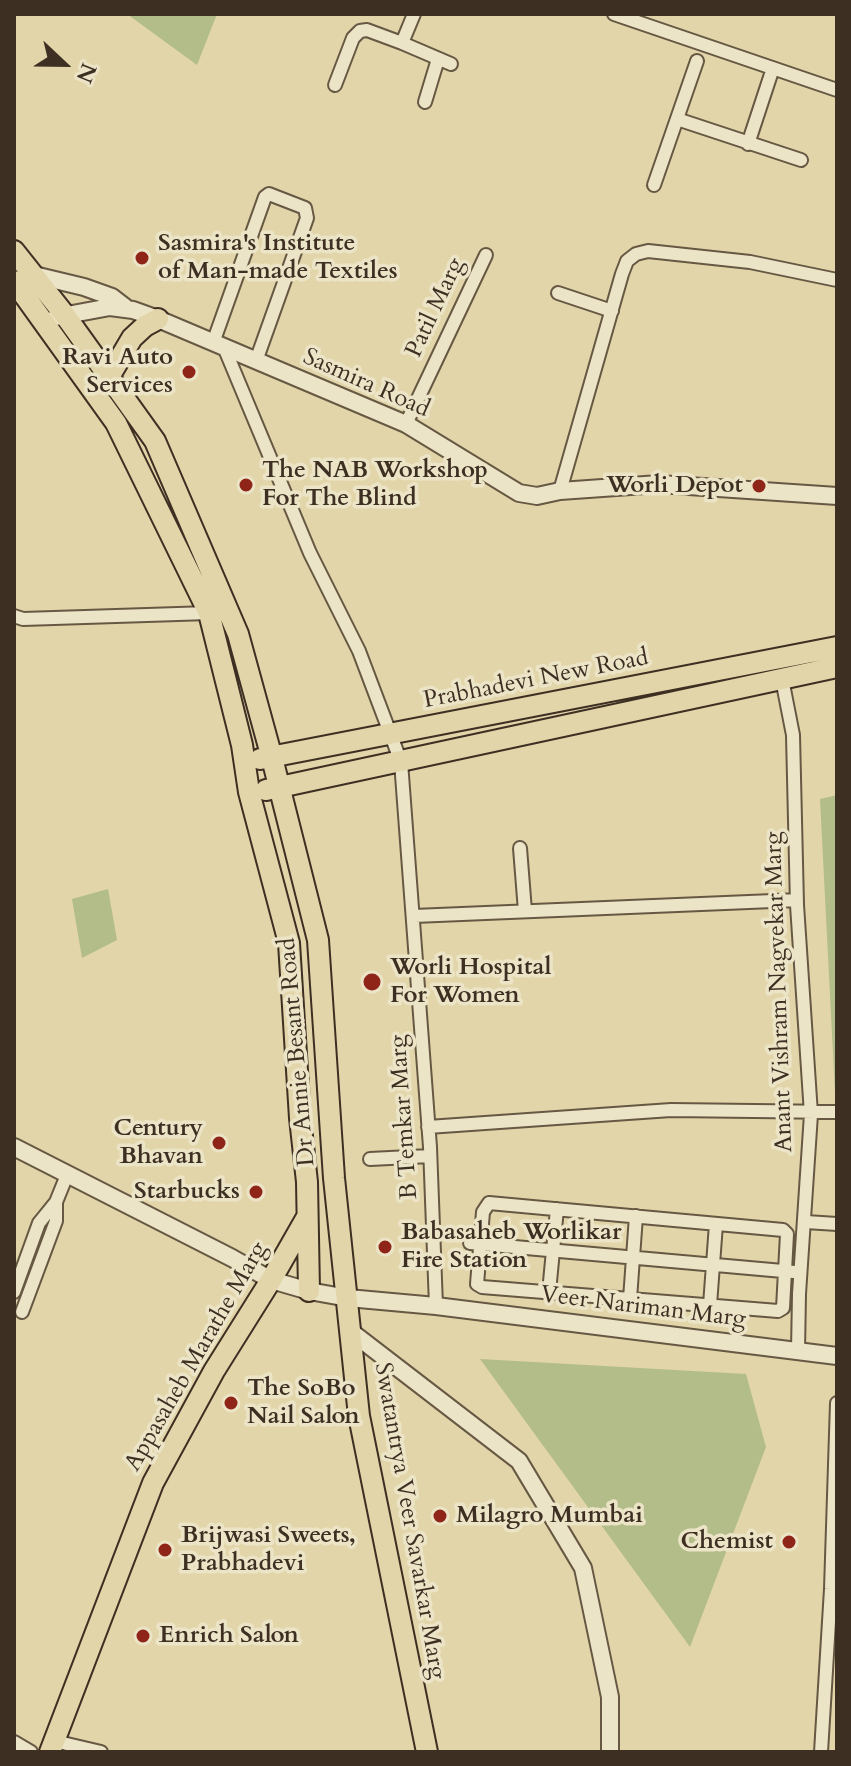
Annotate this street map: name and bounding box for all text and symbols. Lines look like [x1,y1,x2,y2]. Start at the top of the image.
north arrow [24,24,104,104]
text: N [69,59,104,87]
place label: Sasmira's Institute of Man-made Textiles [158,230,398,286]
marker: Sasmira's Institute of Man-made Textiles [133,249,151,267]
street label: Patil Marg [400,254,472,362]
street label: Sasmira Road [298,343,434,425]
place label: Ravi Auto Services [62,344,173,400]
marker: Ravi Auto Services [180,363,198,381]
place label: The NAB Workshop For The Blind [262,457,488,513]
place label: Worli Depot [606,472,743,500]
marker: The NAB Workshop For The Blind [237,476,255,494]
marker: Worli Depot [750,477,768,495]
street label: Prabhadevi New Road [421,644,651,716]
street label: Anant Vishram Nagvekar Marg [760,831,800,1153]
street label: Dr Annie Besant Road [274,937,322,1167]
place label: Worli Hospital For Women [390,954,551,1010]
marker: Worli Hospital For Women [361,971,383,993]
street label: B Temkar Marg [385,1034,425,1200]
place label: Century Bhavan [113,1115,203,1171]
marker: Century Bhavan [210,1134,228,1152]
place label: Starbucks [134,1178,240,1206]
marker: Starbucks [247,1183,265,1201]
place label: Babasaheb Worlikar Fire Station [401,1219,622,1275]
street label: Appasaheb Marathe Marg [119,1237,275,1477]
marker: Babasaheb Worlikar Fire Station [376,1238,394,1256]
street label: Veer Nariman Marg [539,1281,747,1335]
street label: Swatantrya Veer Savarkar Marg [367,1360,451,1682]
place label: The SoBo Nail Salon [247,1375,360,1431]
marker: The SoBo Nail Salon [222,1394,240,1412]
place label: Milagro Mumbai [456,1502,643,1530]
marker: Milagro Mumbai [431,1507,449,1525]
place label: Brijwasi Sweets, Prabhadevi [181,1522,356,1578]
place label: Chemist [680,1528,773,1556]
marker: Chemist [780,1533,798,1551]
marker: Brijwasi Sweets, Prabhadevi [156,1541,174,1559]
place label: Enrich Salon [159,1622,299,1650]
marker: Enrich Salon [134,1627,152,1645]

